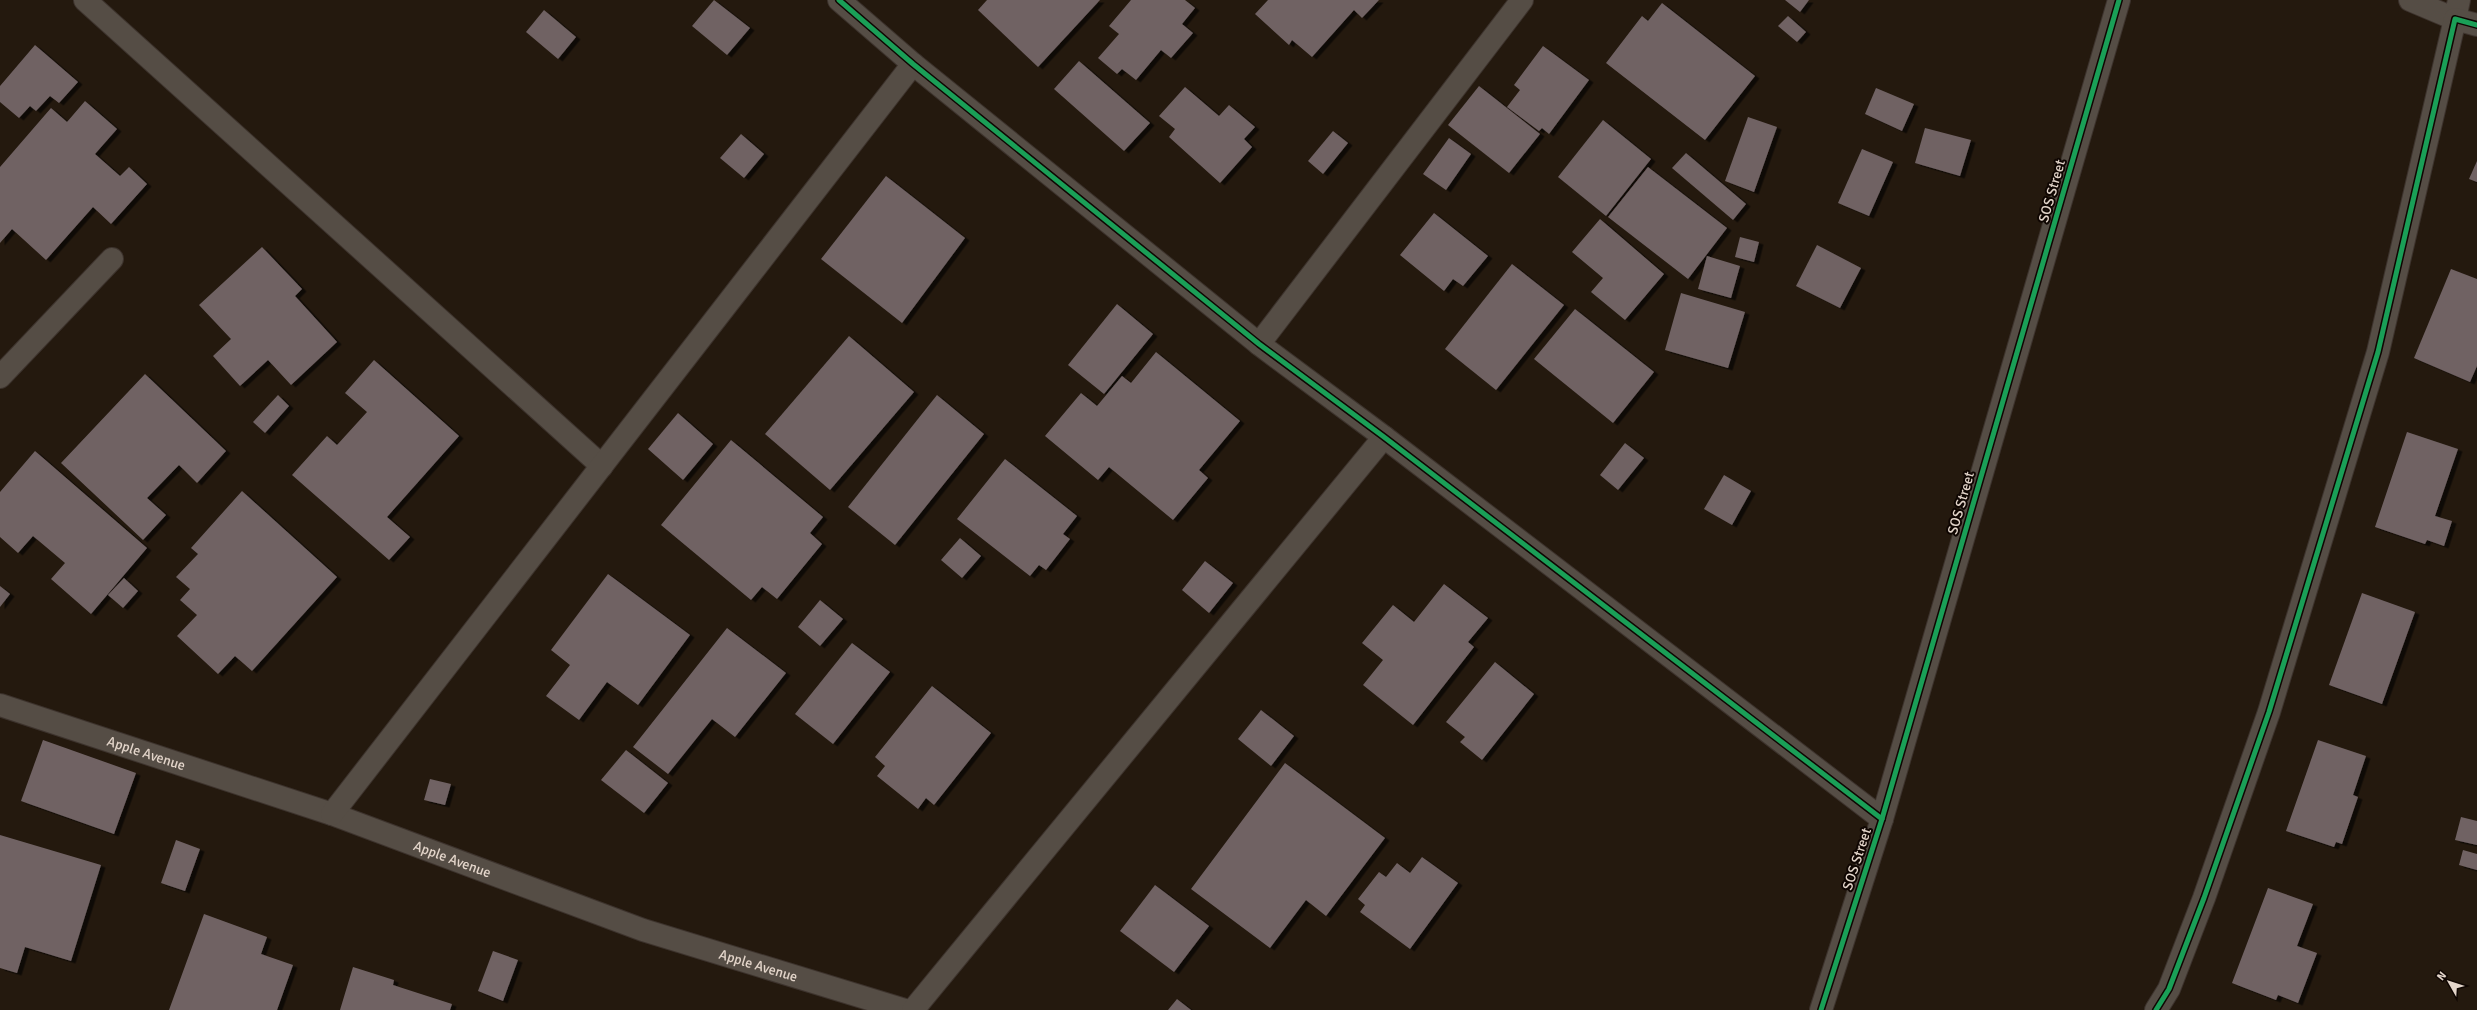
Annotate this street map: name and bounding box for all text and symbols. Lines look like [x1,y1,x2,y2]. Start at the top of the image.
street label: SOS Street [2035,158,2069,224]
street label: SOS Street [1944,470,1978,536]
street label: Apple Avenue [105,732,188,774]
street label: SOS Street [1839,826,1875,892]
street label: Apple Avenue [411,837,494,881]
street label: Apple Avenue [717,945,800,985]
north arrow [2429,962,2469,1002]
text: N [2434,969,2449,983]

